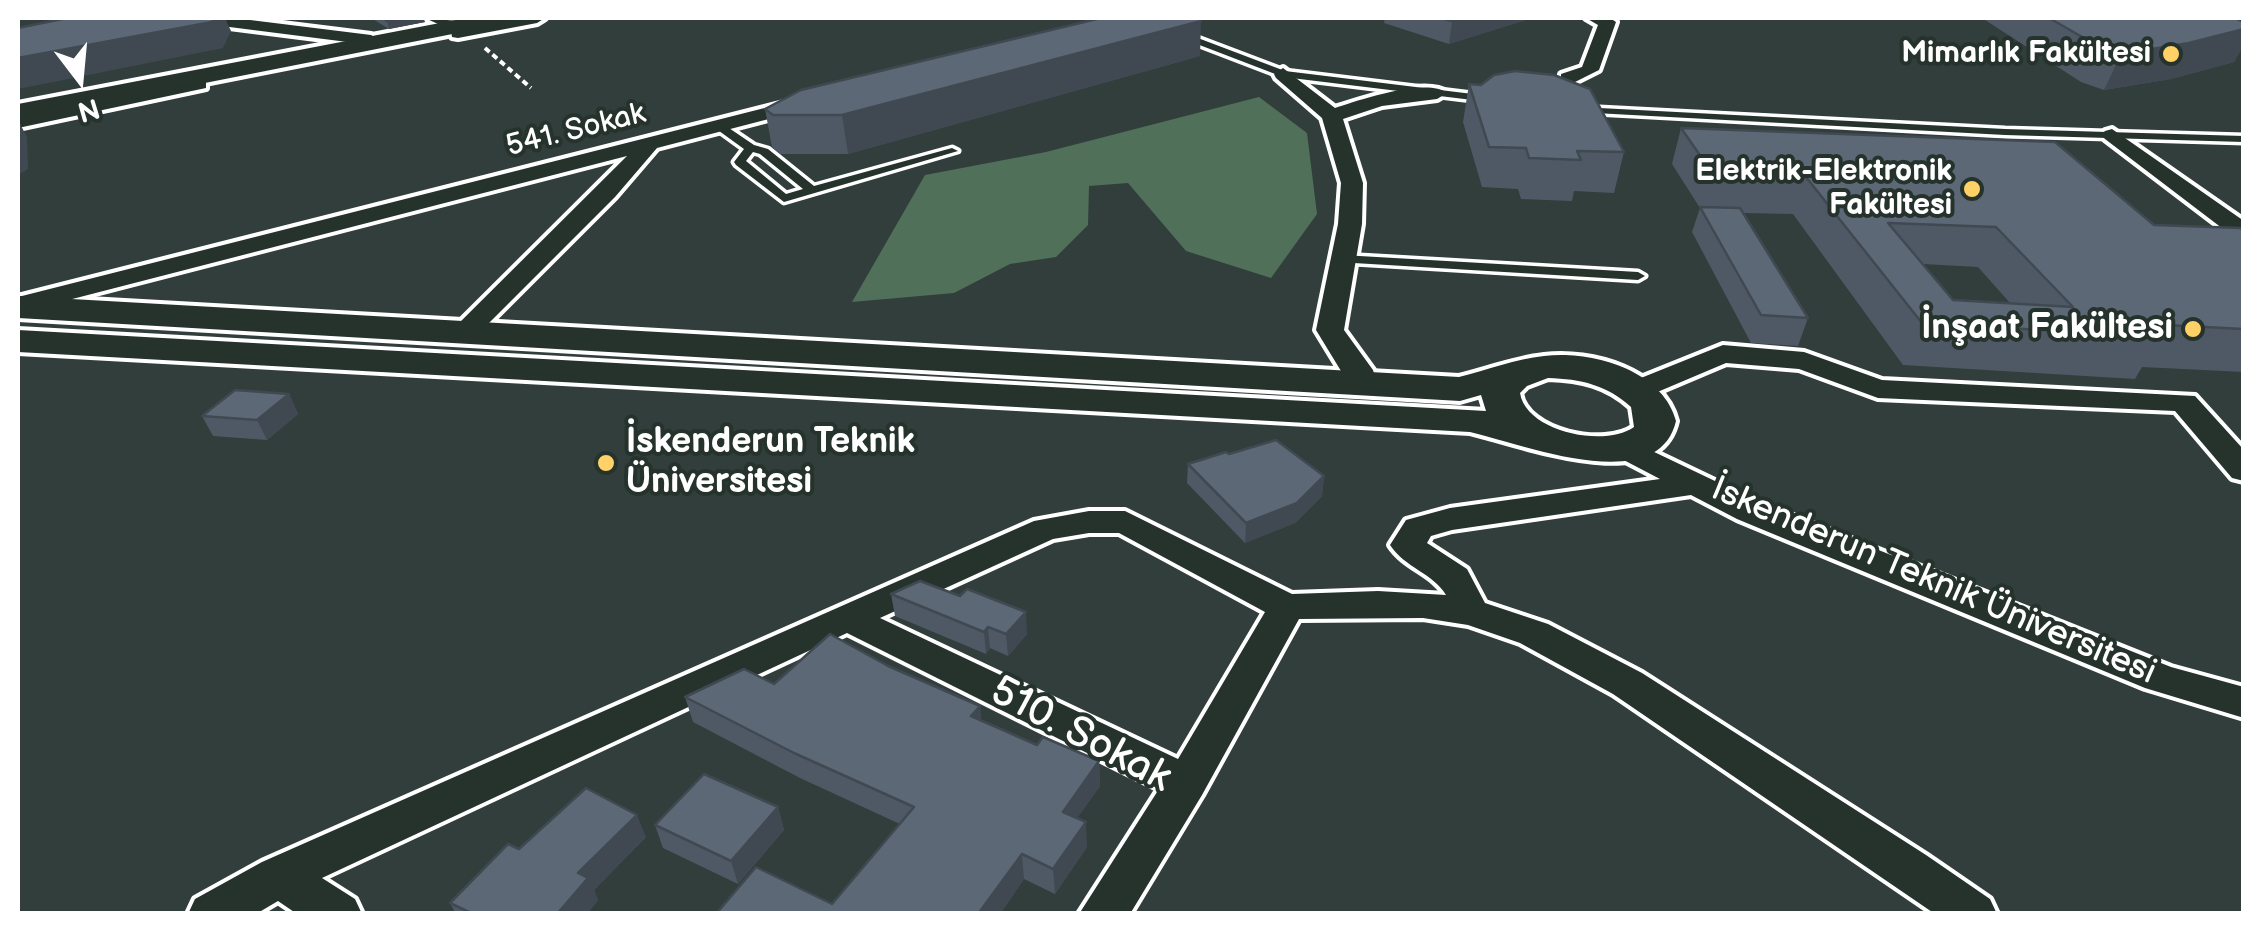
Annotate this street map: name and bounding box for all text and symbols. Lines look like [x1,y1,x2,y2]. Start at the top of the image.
north arrow [30,30,130,130]
place label: Mimarlık Fakültesi [1901,36,2151,72]
marker: Mimarlık Fakültesi [2160,43,2182,65]
text: N [74,91,103,128]
street label: 541. Sokak [503,96,649,166]
place label: Elektrik-Elektronik Fakültesi [1695,154,1952,224]
marker: Elektrik-Elektronik Fakültesi [1961,178,1983,200]
place label: İnşaat Fakültesi [1921,308,2173,350]
marker: İnşaat Fakültesi [2182,318,2204,340]
place label: İskenderun Teknik Üniversitesi [626,422,915,504]
marker: İskenderun Teknik Üniversitesi [595,452,617,474]
street label: İskenderun Teknik Üniversitesi [1704,469,2162,695]
street label: 510. Sokak [981,667,1179,805]

